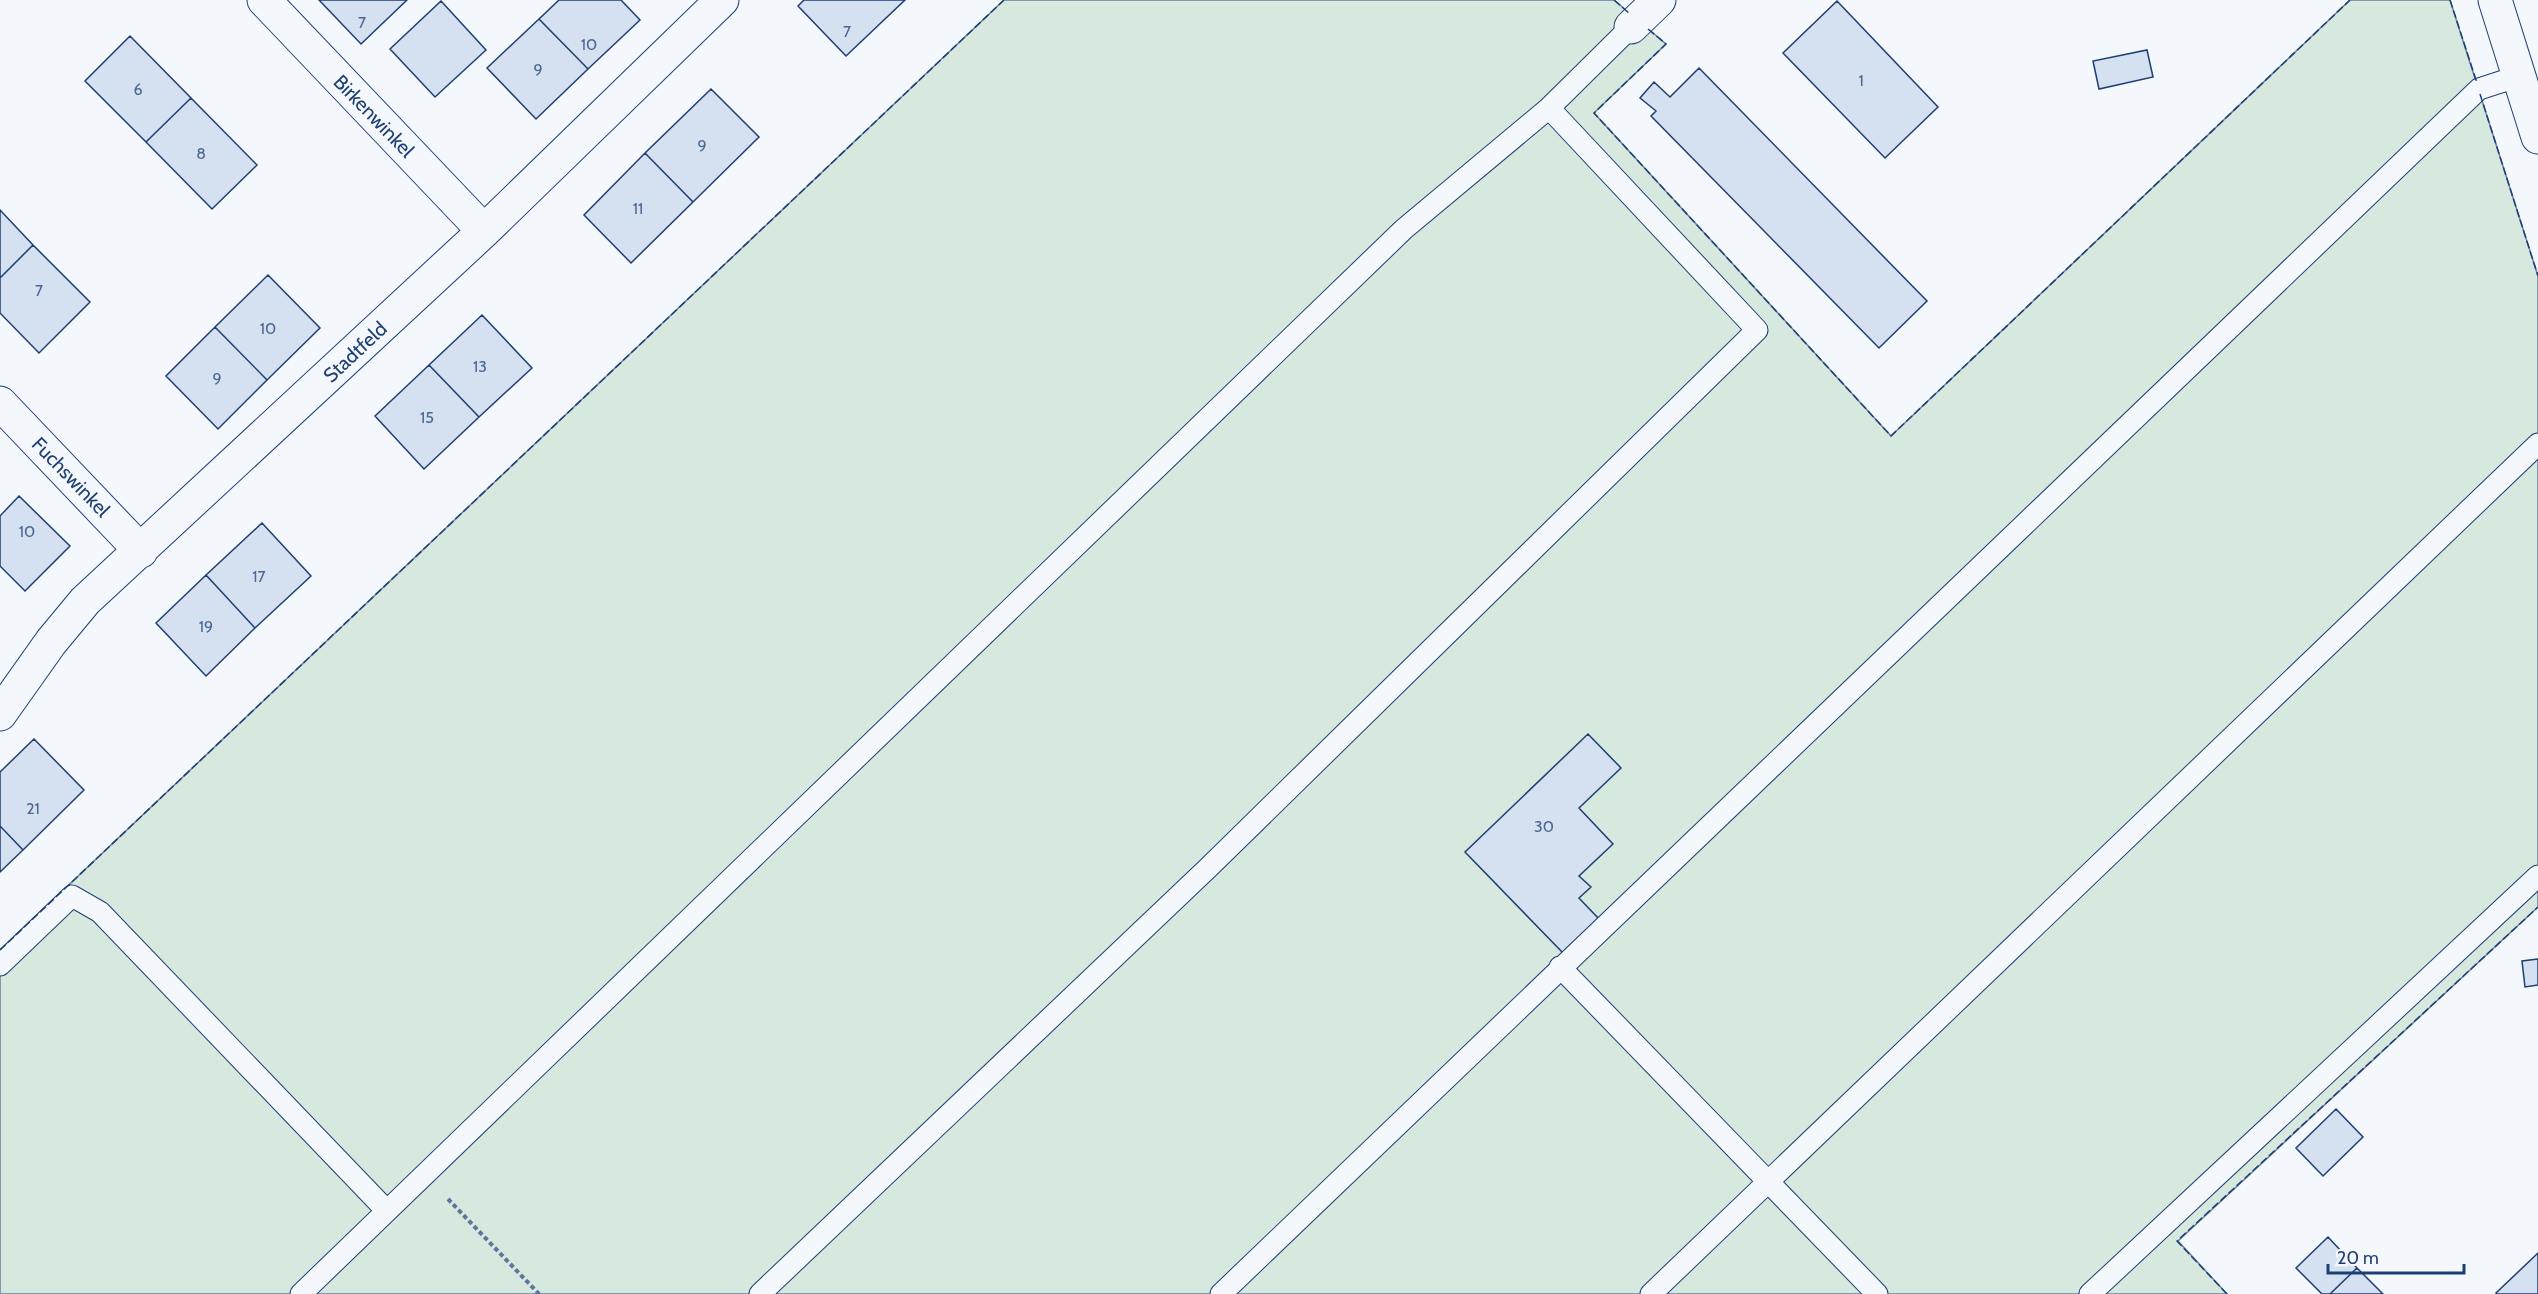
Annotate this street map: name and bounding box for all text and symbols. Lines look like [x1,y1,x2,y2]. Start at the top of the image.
house number: 7 [358,13,366,32]
house number: 7 [843,22,851,41]
house number: 10 [581,35,597,54]
house number: 9 [533,60,543,79]
street label: Birkenwinkel [329,70,419,163]
house number: 1 [1858,71,1864,90]
house number: 6 [133,80,143,99]
house number: 9 [697,136,707,155]
house number: 8 [196,144,206,163]
house number: 11 [633,199,643,218]
house number: 7 [35,281,43,300]
street label: Stadtfeld [318,317,392,387]
house number: 10 [260,319,276,338]
house number: 13 [473,357,487,376]
house number: 9 [212,369,222,388]
house number: 15 [420,408,434,427]
street label: Fuchswinkel [27,432,115,522]
house number: 10 [19,522,35,541]
house number: 17 [252,567,266,586]
house number: 19 [199,617,213,636]
house number: 21 [26,799,40,818]
house number: 30 [1534,817,1554,836]
scale bar [2328,1237,2464,1275]
text: 20 m [2337,1247,2379,1269]

